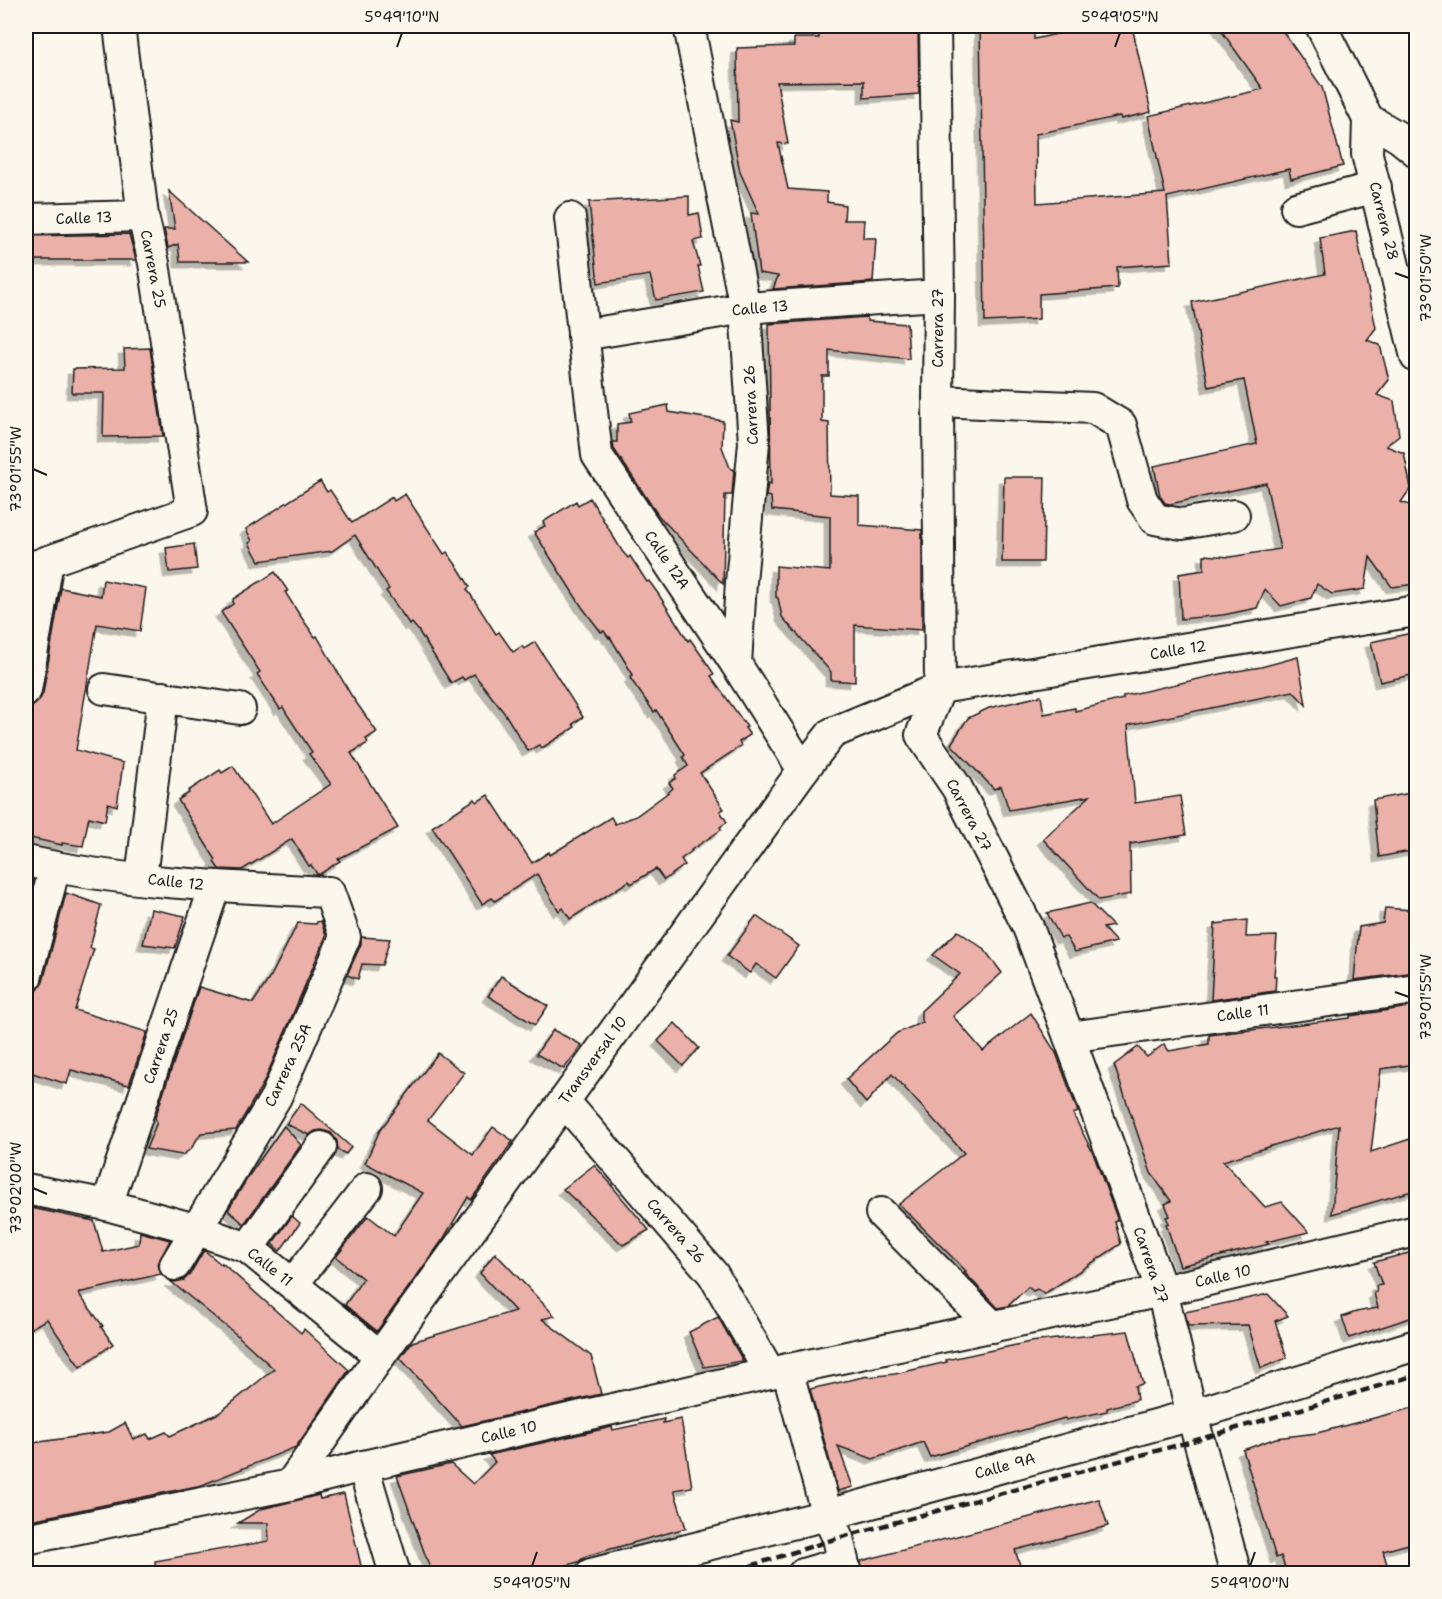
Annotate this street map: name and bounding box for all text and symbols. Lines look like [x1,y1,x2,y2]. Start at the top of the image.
text: 5°49'10"N [365,7,440,27]
text: 5°49'05"N [1081,7,1159,27]
street label: Carrera 28 [1365,180,1403,262]
street label: Calle 13 [55,207,113,229]
street label: Carrera 25 [136,228,170,310]
text: 73°01'50"W [1416,234,1436,322]
street label: Carrera 27 [928,288,948,368]
street label: Calle 13 [731,296,789,320]
street label: Carrera 26 [739,364,763,446]
text: 73°01'55"W [6,426,26,512]
street label: Calle 12A [640,527,694,593]
street label: Calle 12 [1148,636,1208,664]
street label: Carrera 27 [941,775,997,855]
street label: Calle 12 [147,869,205,895]
text: 73°01'55"W [1416,954,1436,1040]
street label: Calle 11 [1215,999,1271,1027]
street label: Carrera 25 [139,1005,183,1087]
street label: Transversal 10 [554,1012,632,1108]
street label: Carrera 25A [260,1020,316,1110]
text: 73°02'00"W [6,1142,26,1234]
street label: Carrera 26 [642,1194,710,1268]
street label: Carrera 27 [1129,1224,1173,1306]
street label: Calle 11 [243,1243,297,1291]
street label: Calle 10 [1193,1260,1253,1292]
street label: Calle 10 [479,1416,539,1448]
street label: Calle 9A [972,1448,1038,1484]
text: 5°49'05"N [493,1573,571,1593]
text: 5°49'00"N [1210,1573,1290,1593]

